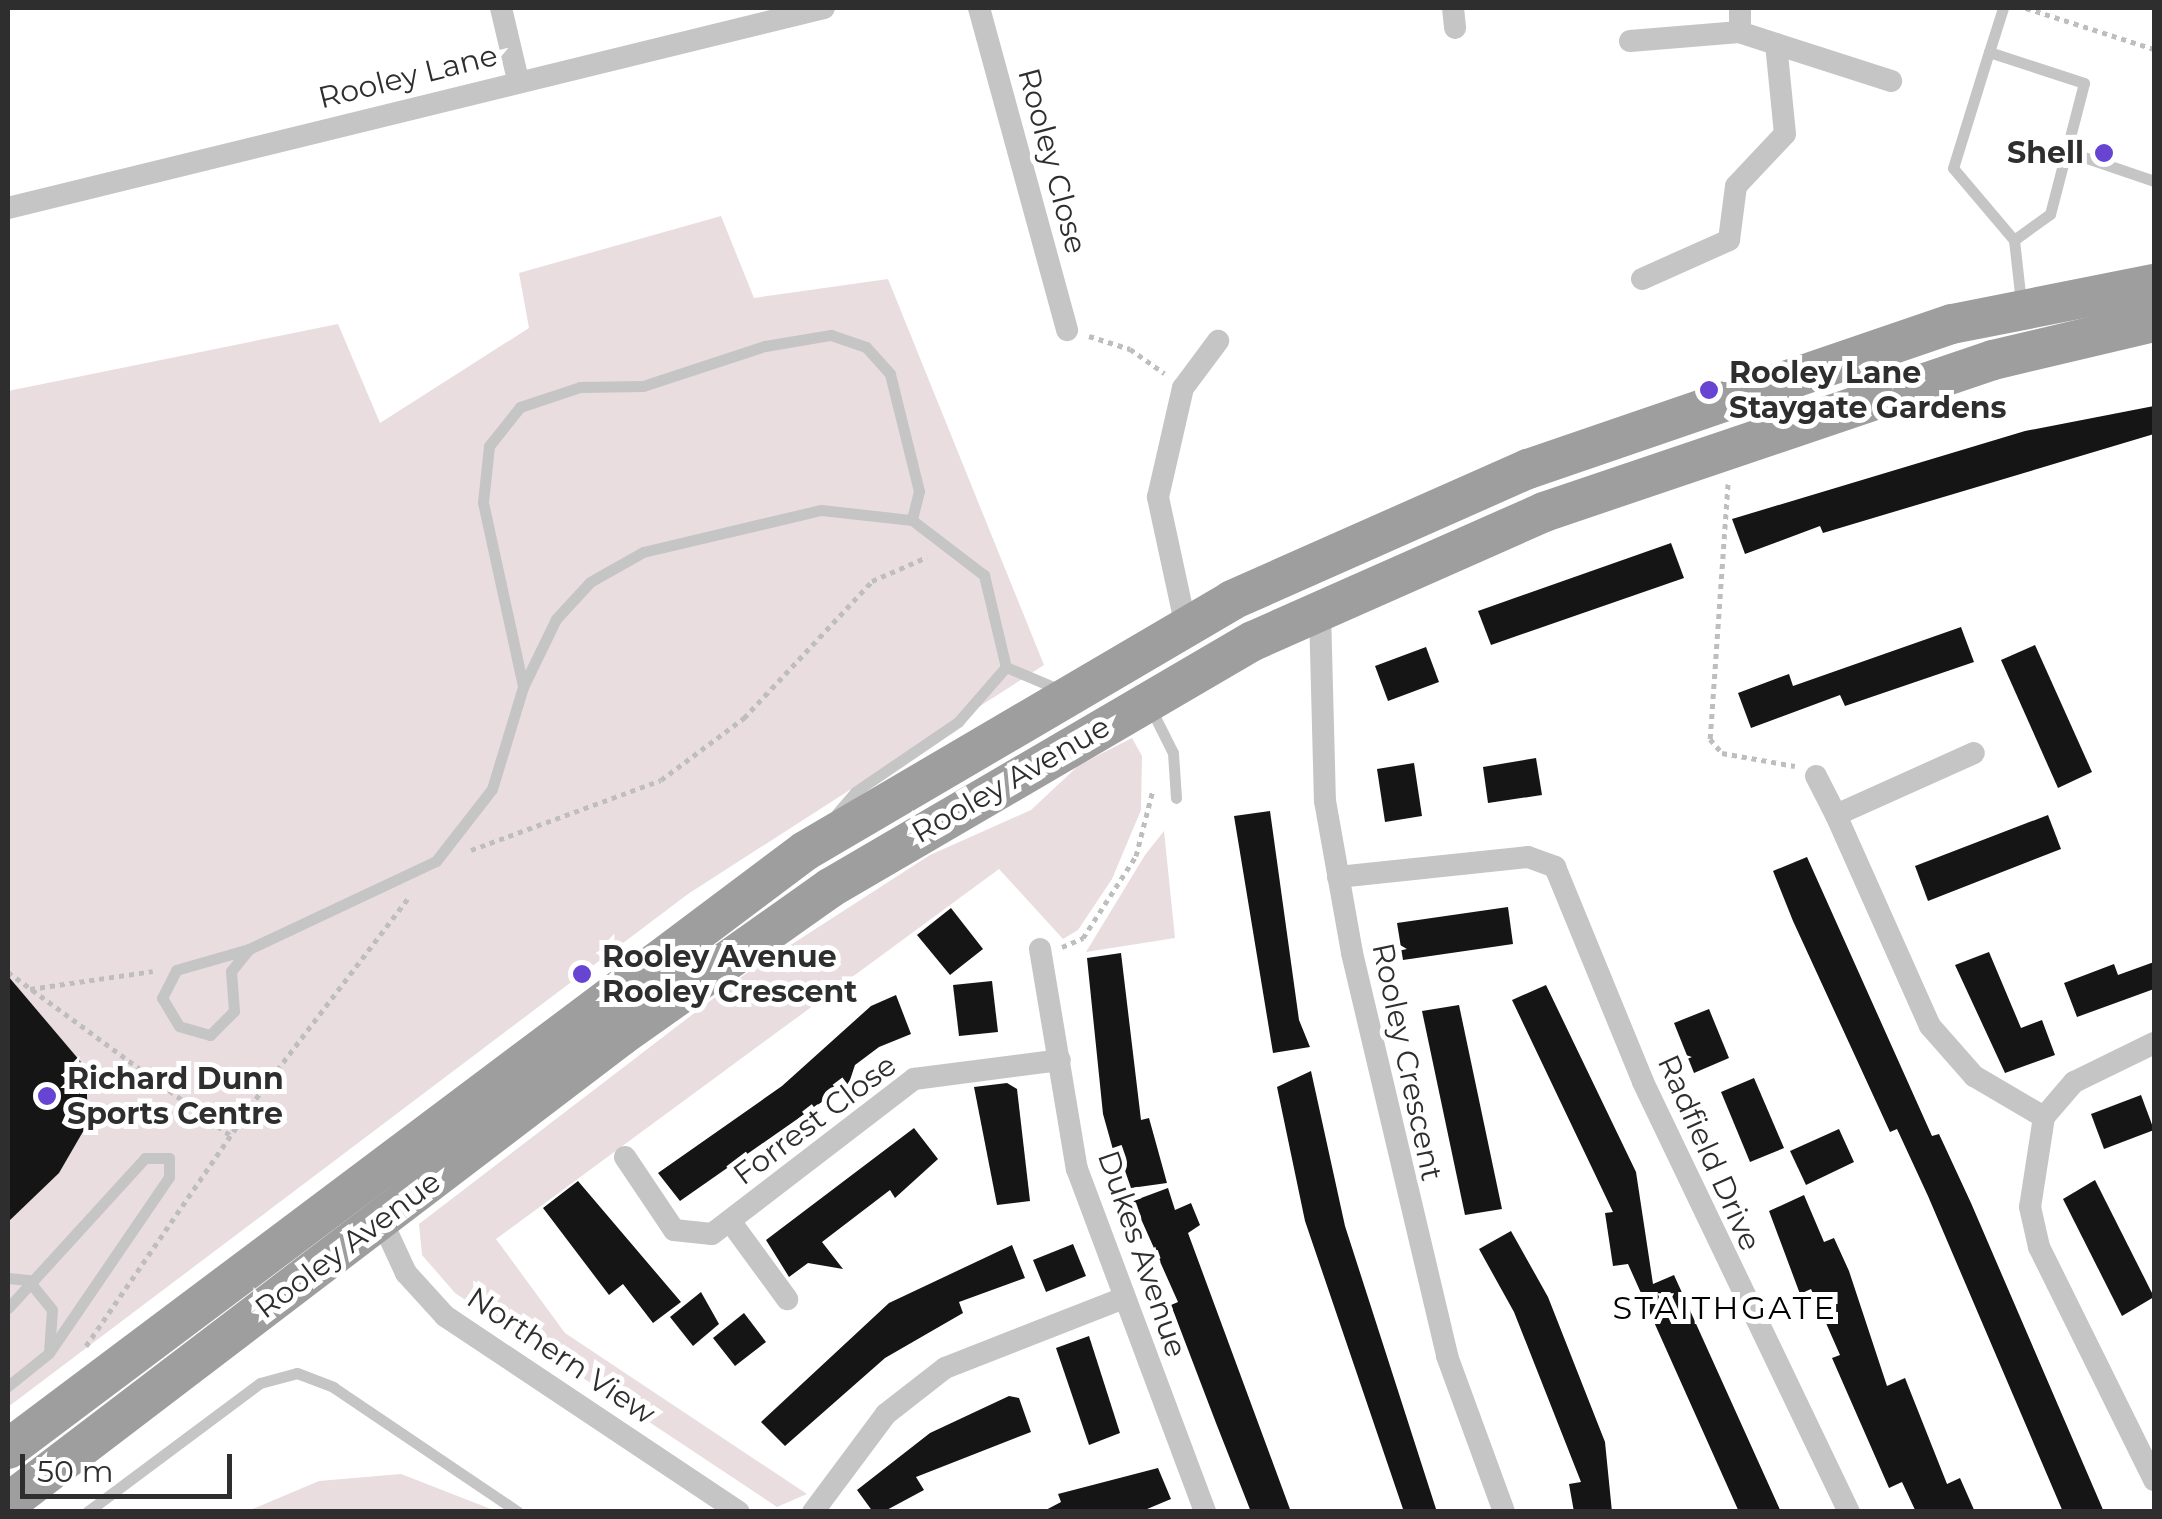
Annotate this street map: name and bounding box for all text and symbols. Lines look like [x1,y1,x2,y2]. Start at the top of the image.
street label: Rooley Lane [315,37,501,117]
street label: Rooley Close [1010,64,1094,258]
place label: Shell [2007,135,2084,171]
marker: Shell [2093,142,2115,164]
place label: Rooley Lane Staygate Gardens [1729,355,2007,426]
marker: Rooley Lane Staygate Gardens [1698,379,1720,401]
street label: Rooley Avenue [906,709,1116,851]
place label: Rooley Avenue Rooley Crescent [602,939,857,1010]
street label: Rooley Crescent [1364,940,1450,1184]
marker: Rooley Avenue Rooley Crescent [571,963,593,985]
street label: Forrest Close [727,1047,903,1193]
street label: Radfield Drive [1650,1050,1768,1256]
place label: Richard Dunn Sports Centre [67,1061,284,1132]
marker: Richard Dunn Sports Centre [36,1085,58,1107]
street label: Dukes Avenue [1090,1146,1194,1362]
street label: Rooley Avenue [248,1164,448,1326]
street label: Northern View [460,1280,662,1432]
district label: STAITHGATE [1613,1289,1837,1327]
scale bar [25,1434,238,1496]
text: 50 m [37,1453,114,1490]

